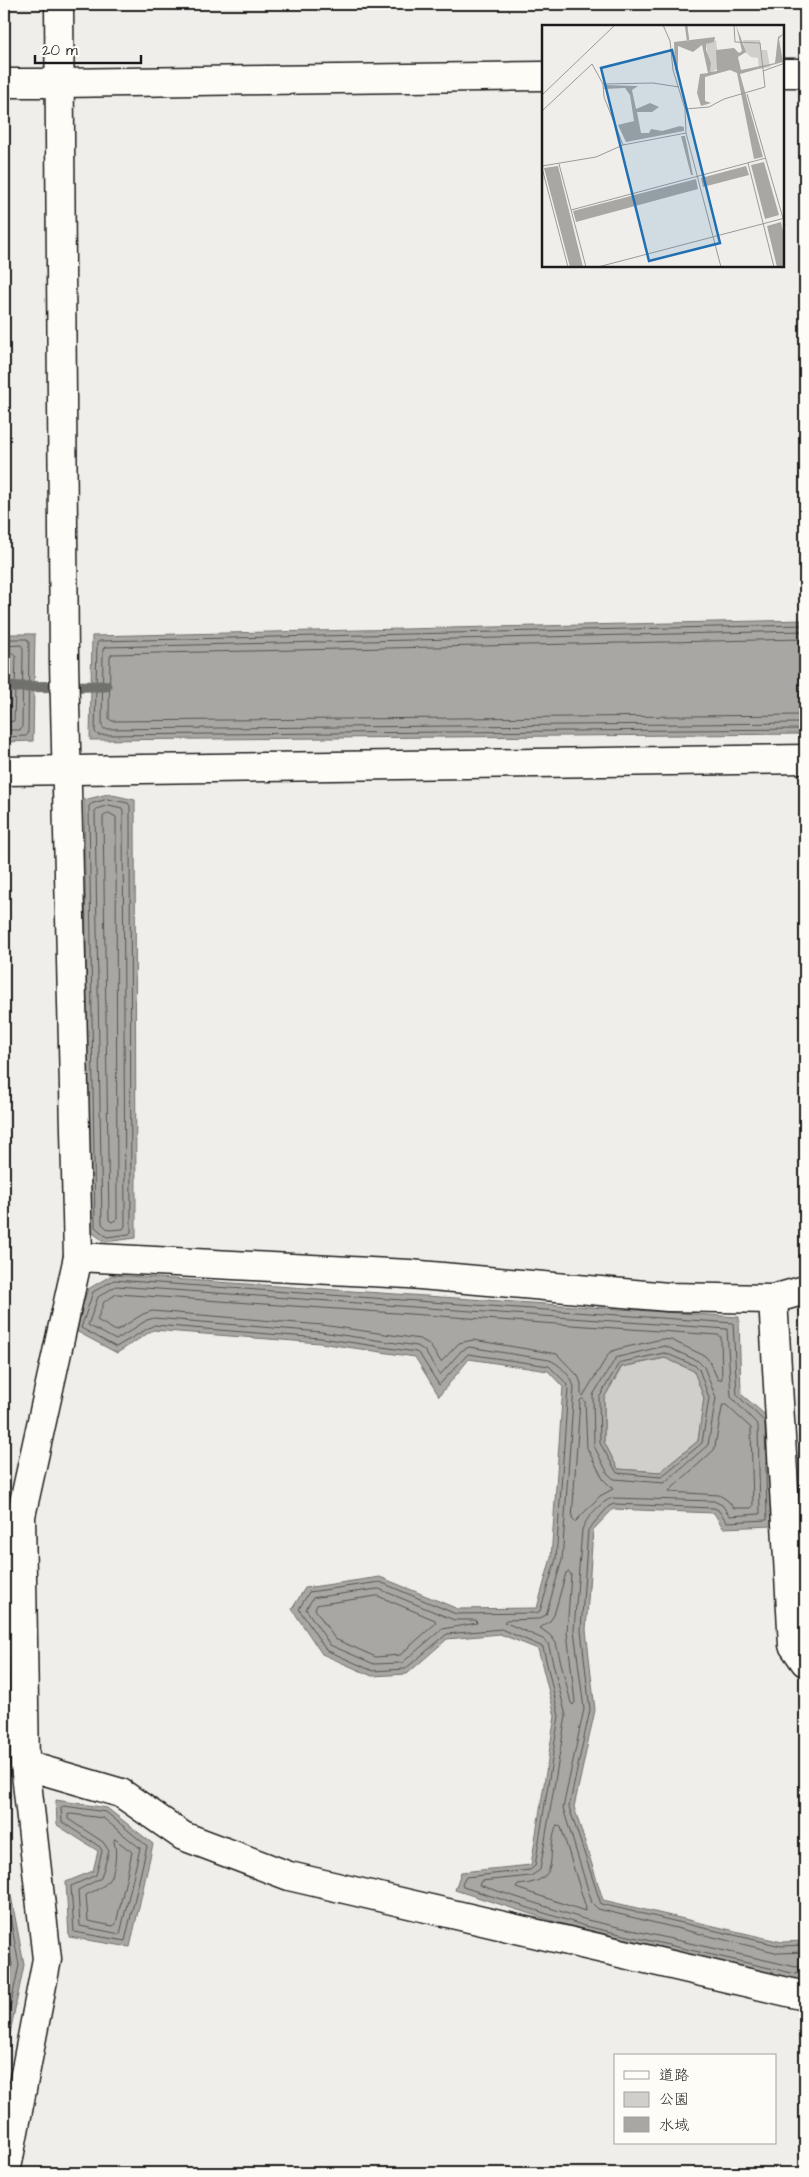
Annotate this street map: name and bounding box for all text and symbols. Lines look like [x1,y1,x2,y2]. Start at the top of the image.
inset map [542,25,784,268]
scale bar [35,32,141,64]
text: 20 m [42,40,78,61]
legend [614,2054,776,2144]
text: 道路 [659,2065,689,2086]
text: 公園 [659,2089,689,2110]
text: 水域 [659,2115,689,2136]

